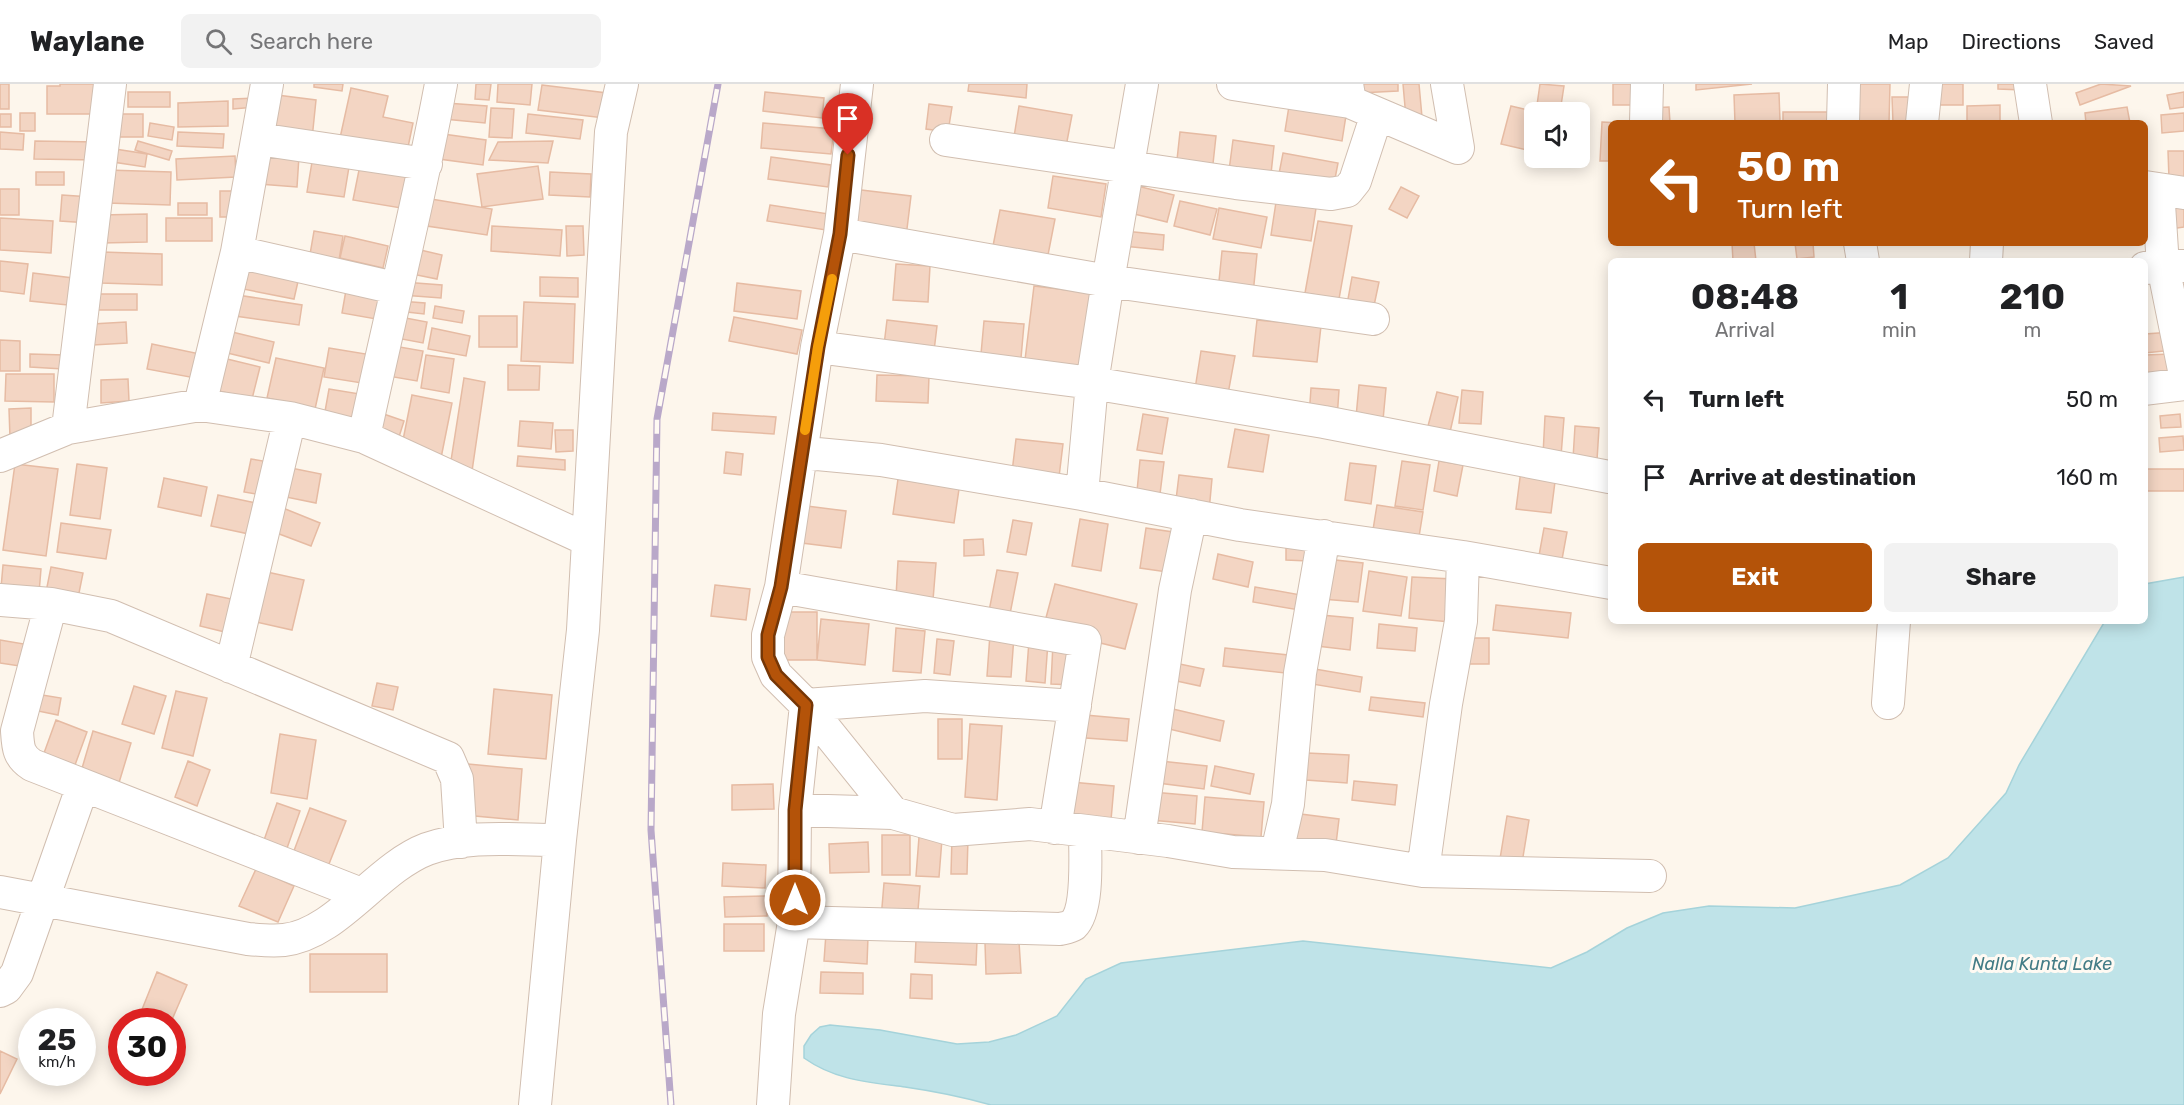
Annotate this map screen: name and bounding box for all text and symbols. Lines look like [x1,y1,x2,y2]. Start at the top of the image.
search box [181,14,601,68]
text: Waylane [30,25,145,58]
icon: search [202,25,235,58]
text: Search here [250,28,373,55]
text: Map [1888,29,1929,54]
text: Directions [1962,29,2061,54]
text: Saved [2094,29,2154,54]
pin [822,93,873,155]
icon: arrive [831,102,864,135]
map controls [1524,102,1590,168]
button: sound [1524,102,1590,168]
text: 50 m [1737,142,1840,192]
icon: left [1638,144,1716,222]
text: Turn left [1737,193,1842,225]
text: 08:48 [1691,275,1799,318]
text: 1 [1890,275,1908,318]
text: 210 [1999,275,2065,318]
text: Arrival [1715,318,1775,342]
text: min [1882,318,1917,342]
text: m [2023,318,2041,342]
icon: left [1638,383,1671,416]
text: Turn left [1689,386,1784,413]
text: 50 m [2066,386,2118,413]
icon: arrive [1638,461,1671,494]
text: Arrive at destination [1689,464,1916,491]
text: 160 m [2056,464,2118,491]
button: Exit [1638,543,1872,612]
button: Share [1884,543,2118,612]
position arrow [763,868,827,932]
water label: Nalla Kunta Lake [1972,953,2112,975]
speed limit sign: 30 [108,1008,186,1086]
text: 25 [38,1022,76,1058]
text: km/h [38,1053,76,1071]

